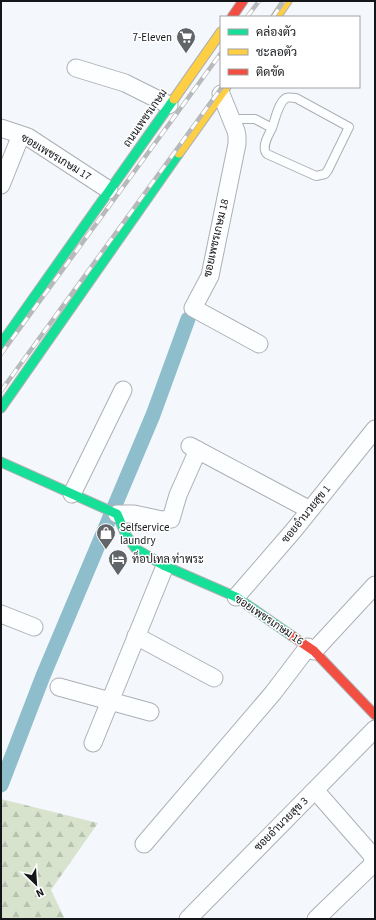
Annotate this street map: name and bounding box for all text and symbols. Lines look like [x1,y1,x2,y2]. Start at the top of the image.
legend [220,16,360,88]
text: คล่องตัว [256,24,296,41]
supermarket icon: 7-Eleven [175,26,197,54]
place label: 7-Eleven [132,30,172,45]
text: ชะลอตัว [256,44,297,61]
text: ติดขัด [256,64,285,81]
street label: ถนนเพชรเกษม [119,86,171,150]
street label: ซอยเพชรเกษม 17 [18,130,94,184]
street label: ซอยเพชรเกษม 18 [200,197,232,279]
street label: ซอยอำนวยสุข 1 [278,482,335,547]
place label: Selfservice laundry [120,520,170,548]
shop icon: Selfservice laundry [95,522,117,550]
hotel icon: ท็อปเทล ท่าพระ [107,548,129,576]
place label: ท็อปเทล ท่าพระ [132,550,204,567]
street label: ซอยเพชรเกษม 16 [232,591,307,649]
street label: ซอยอำนวยสุข 3 [251,794,312,855]
north arrow [16,864,56,904]
text: N [34,884,47,901]

